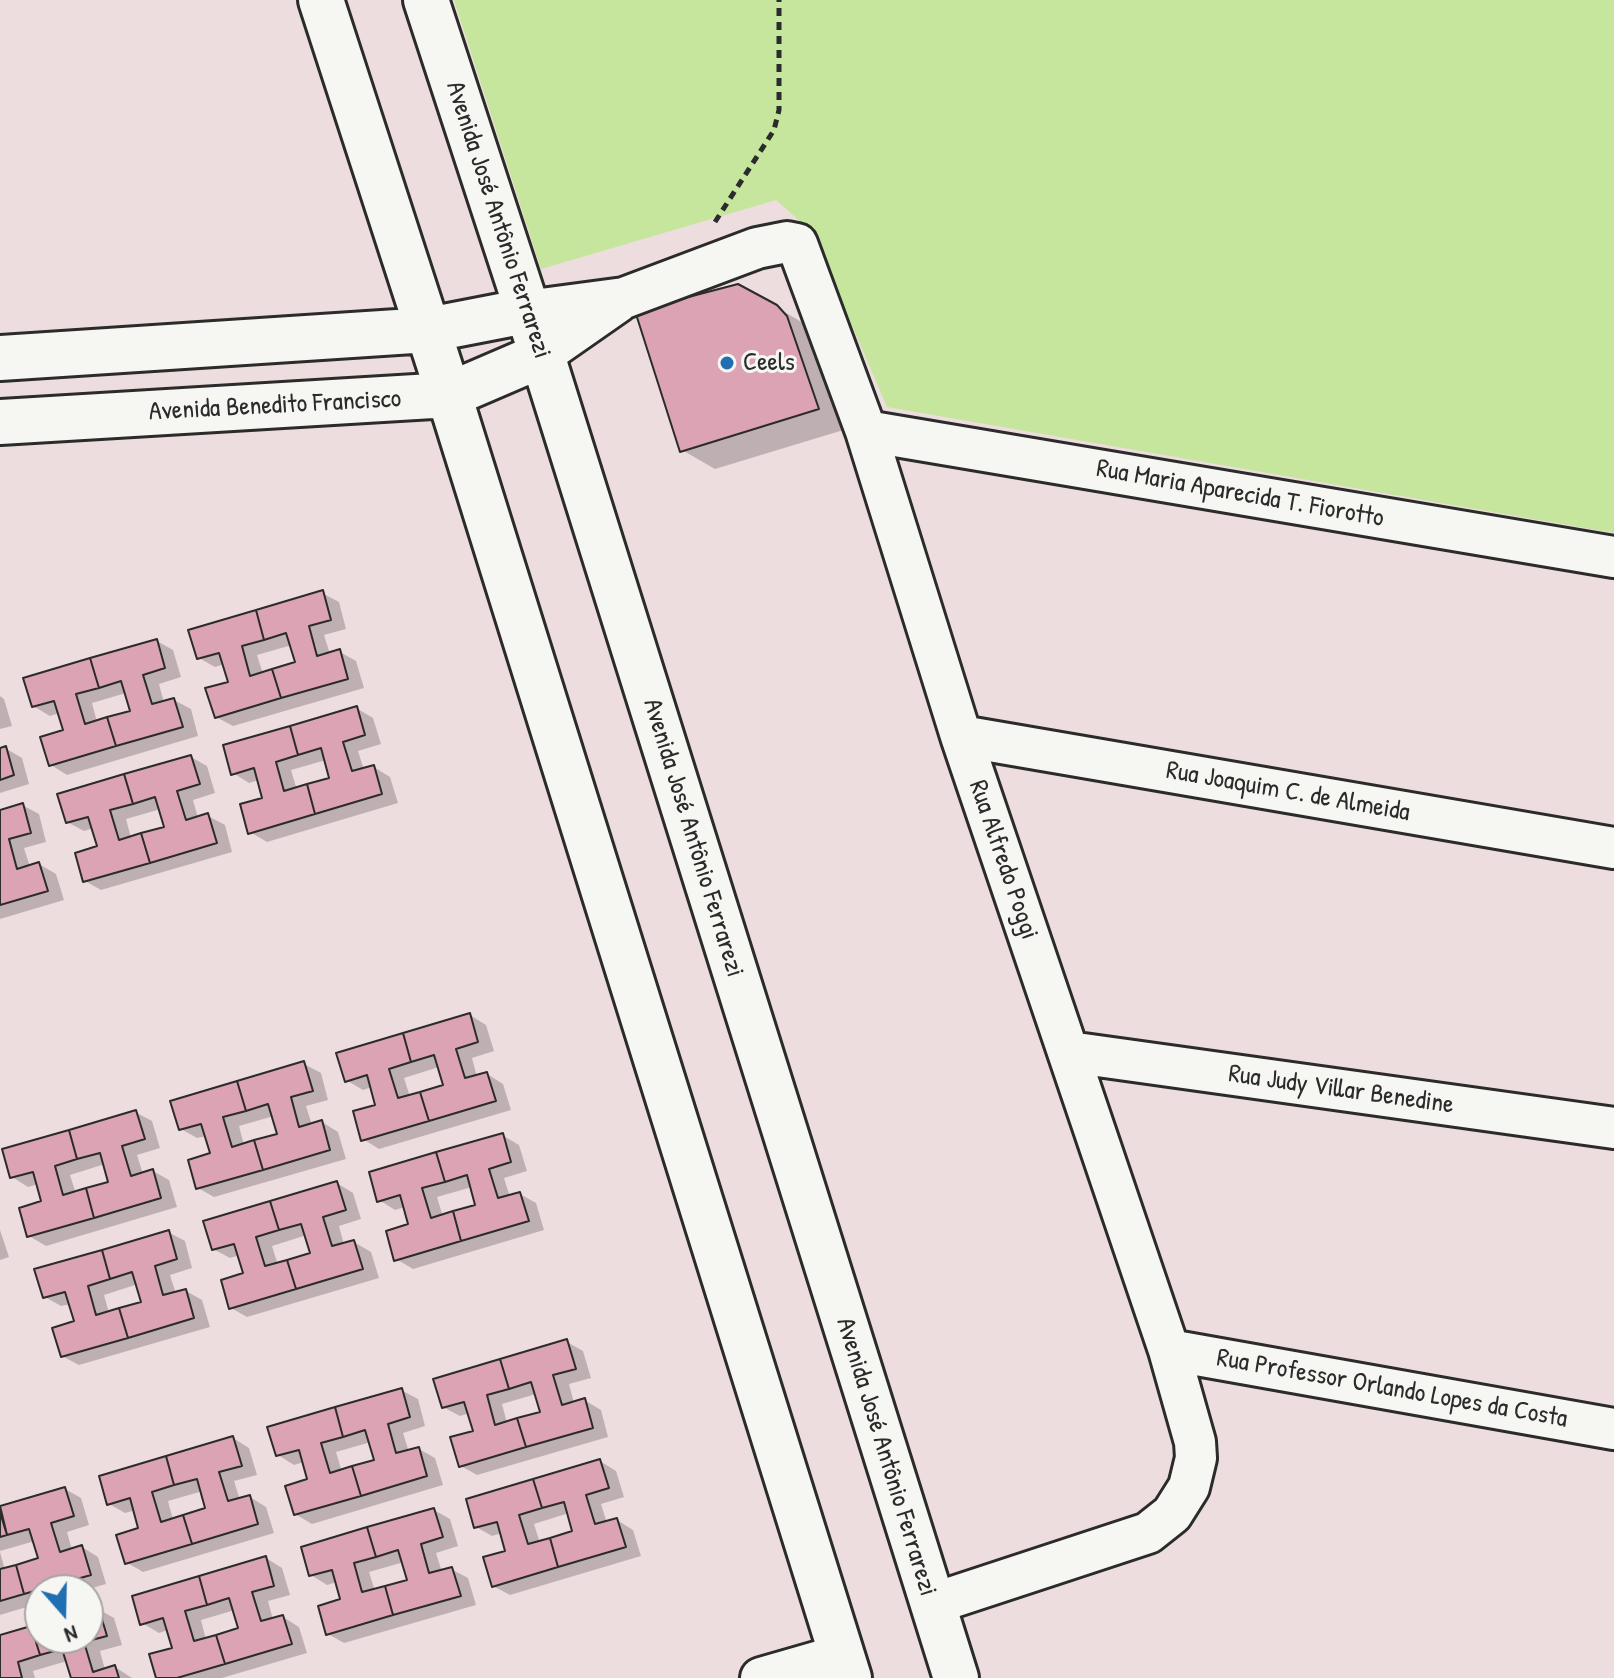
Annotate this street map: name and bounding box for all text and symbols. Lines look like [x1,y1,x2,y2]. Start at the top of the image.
street label: Avenida José Antônio Ferrarezi [438,78,558,362]
place label: Ceels [743,347,795,379]
marker: Ceels [718,354,736,372]
street label: Avenida Benedito Francisco [148,384,402,428]
street label: Rua Maria Aparecida T. Fiorotto [1094,453,1386,535]
street label: Avenida José Antônio Ferrarezi [636,695,750,981]
street label: Rua Joaquim C. de Almeida [1164,755,1412,829]
street label: Rua Alfredo Poggi [961,776,1045,944]
street label: Rua Judy Villar Benedine [1226,1059,1456,1121]
street label: Avenida José Antônio Ferrarezi [829,1314,943,1600]
street label: Rua Professor Orlando Lopes da Costa [1214,1343,1570,1435]
north arrow [24,1574,104,1654]
text: N [61,1619,82,1651]

